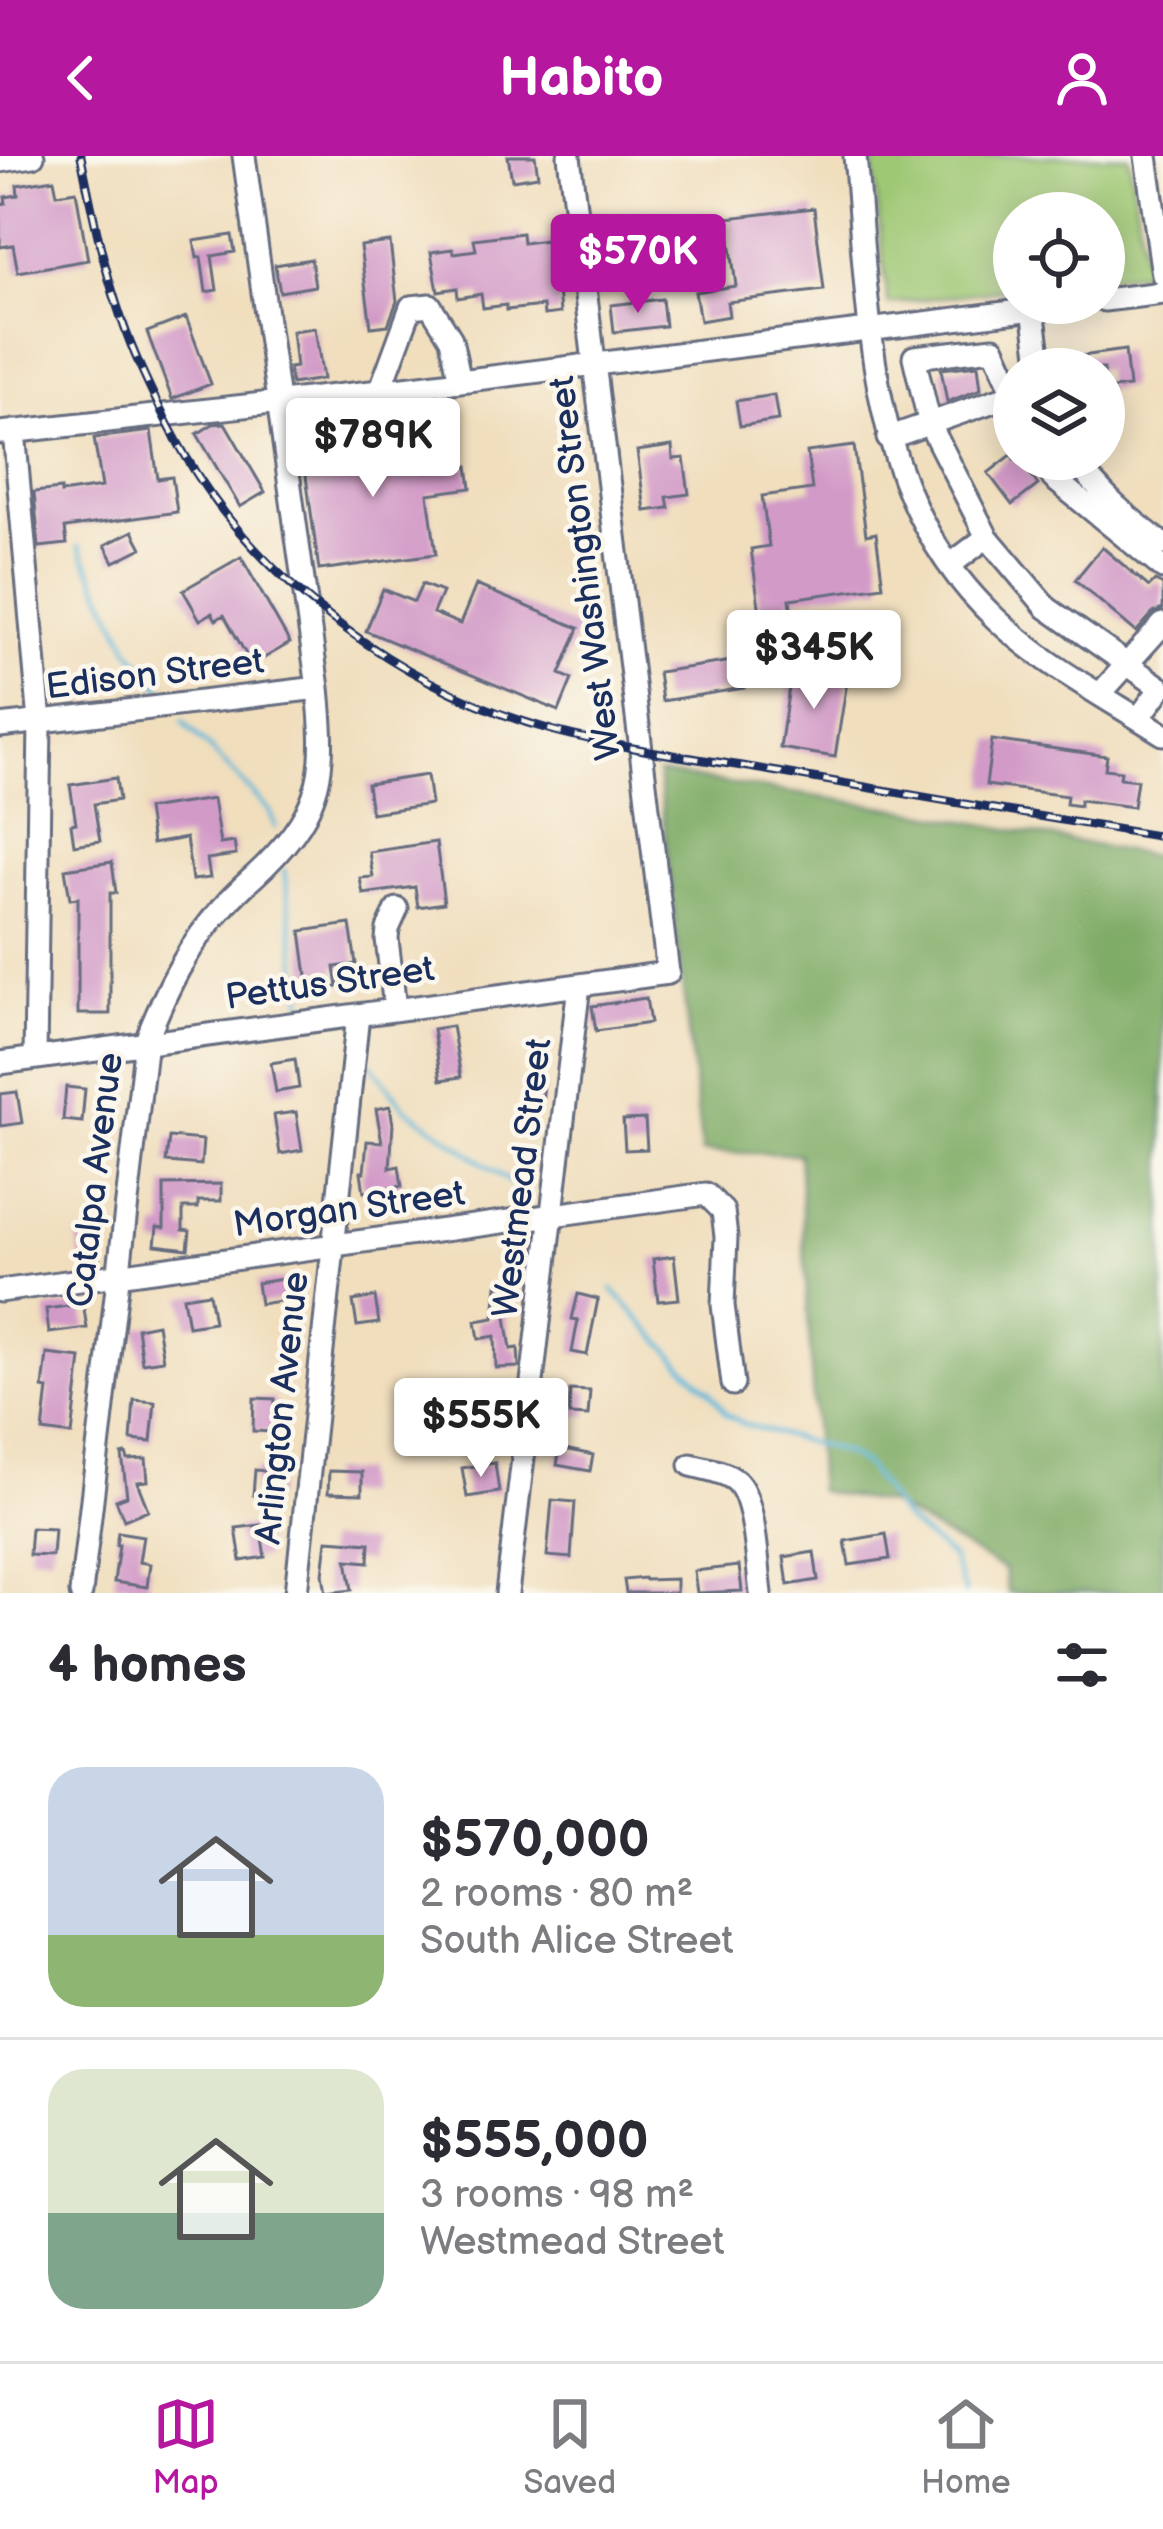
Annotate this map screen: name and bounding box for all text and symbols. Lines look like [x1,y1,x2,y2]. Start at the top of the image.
icon: back [48,45,114,111]
icon: person [1049,45,1115,111]
text: Habito [500,46,663,111]
map controls [993,192,1125,480]
button: locate [993,192,1125,324]
pin: $570K [554,214,722,316]
text: $570K [578,229,698,276]
button: layers [993,348,1125,480]
street label: West Washington Street [541,374,631,762]
pin: $789K [289,398,457,500]
text: $789K [313,413,433,460]
pin: $345K [730,610,898,712]
text: $345K [754,625,874,672]
street label: Edison Street [44,640,266,710]
street label: Pettus Street [223,948,437,1020]
street label: Westmead Street [485,1036,561,1320]
street label: Catalpa Avenue [59,1050,133,1310]
street label: Morgan Street [231,1172,467,1248]
street label: Arlington Avenue [247,1270,319,1546]
pin: $555K [397,1378,565,1480]
text: $555K [421,1393,541,1440]
icon: filters [1049,1632,1115,1698]
text: 4 homes [48,1635,247,1696]
text: $570,000 [420,1810,650,1871]
icon: home [144,1815,288,1959]
text: 2 rooms · 80 m² [420,1871,693,1918]
text: South Alice Street [420,1918,734,1965]
text: $555,000 [420,2111,649,2172]
icon: home [144,2117,288,2261]
text: 3 rooms · 98 m² [420,2172,694,2219]
text: Westmead Street [420,2219,724,2266]
tab: Map [152,2391,219,2503]
tab: Saved [523,2391,616,2503]
tab: Home [921,2391,1011,2503]

